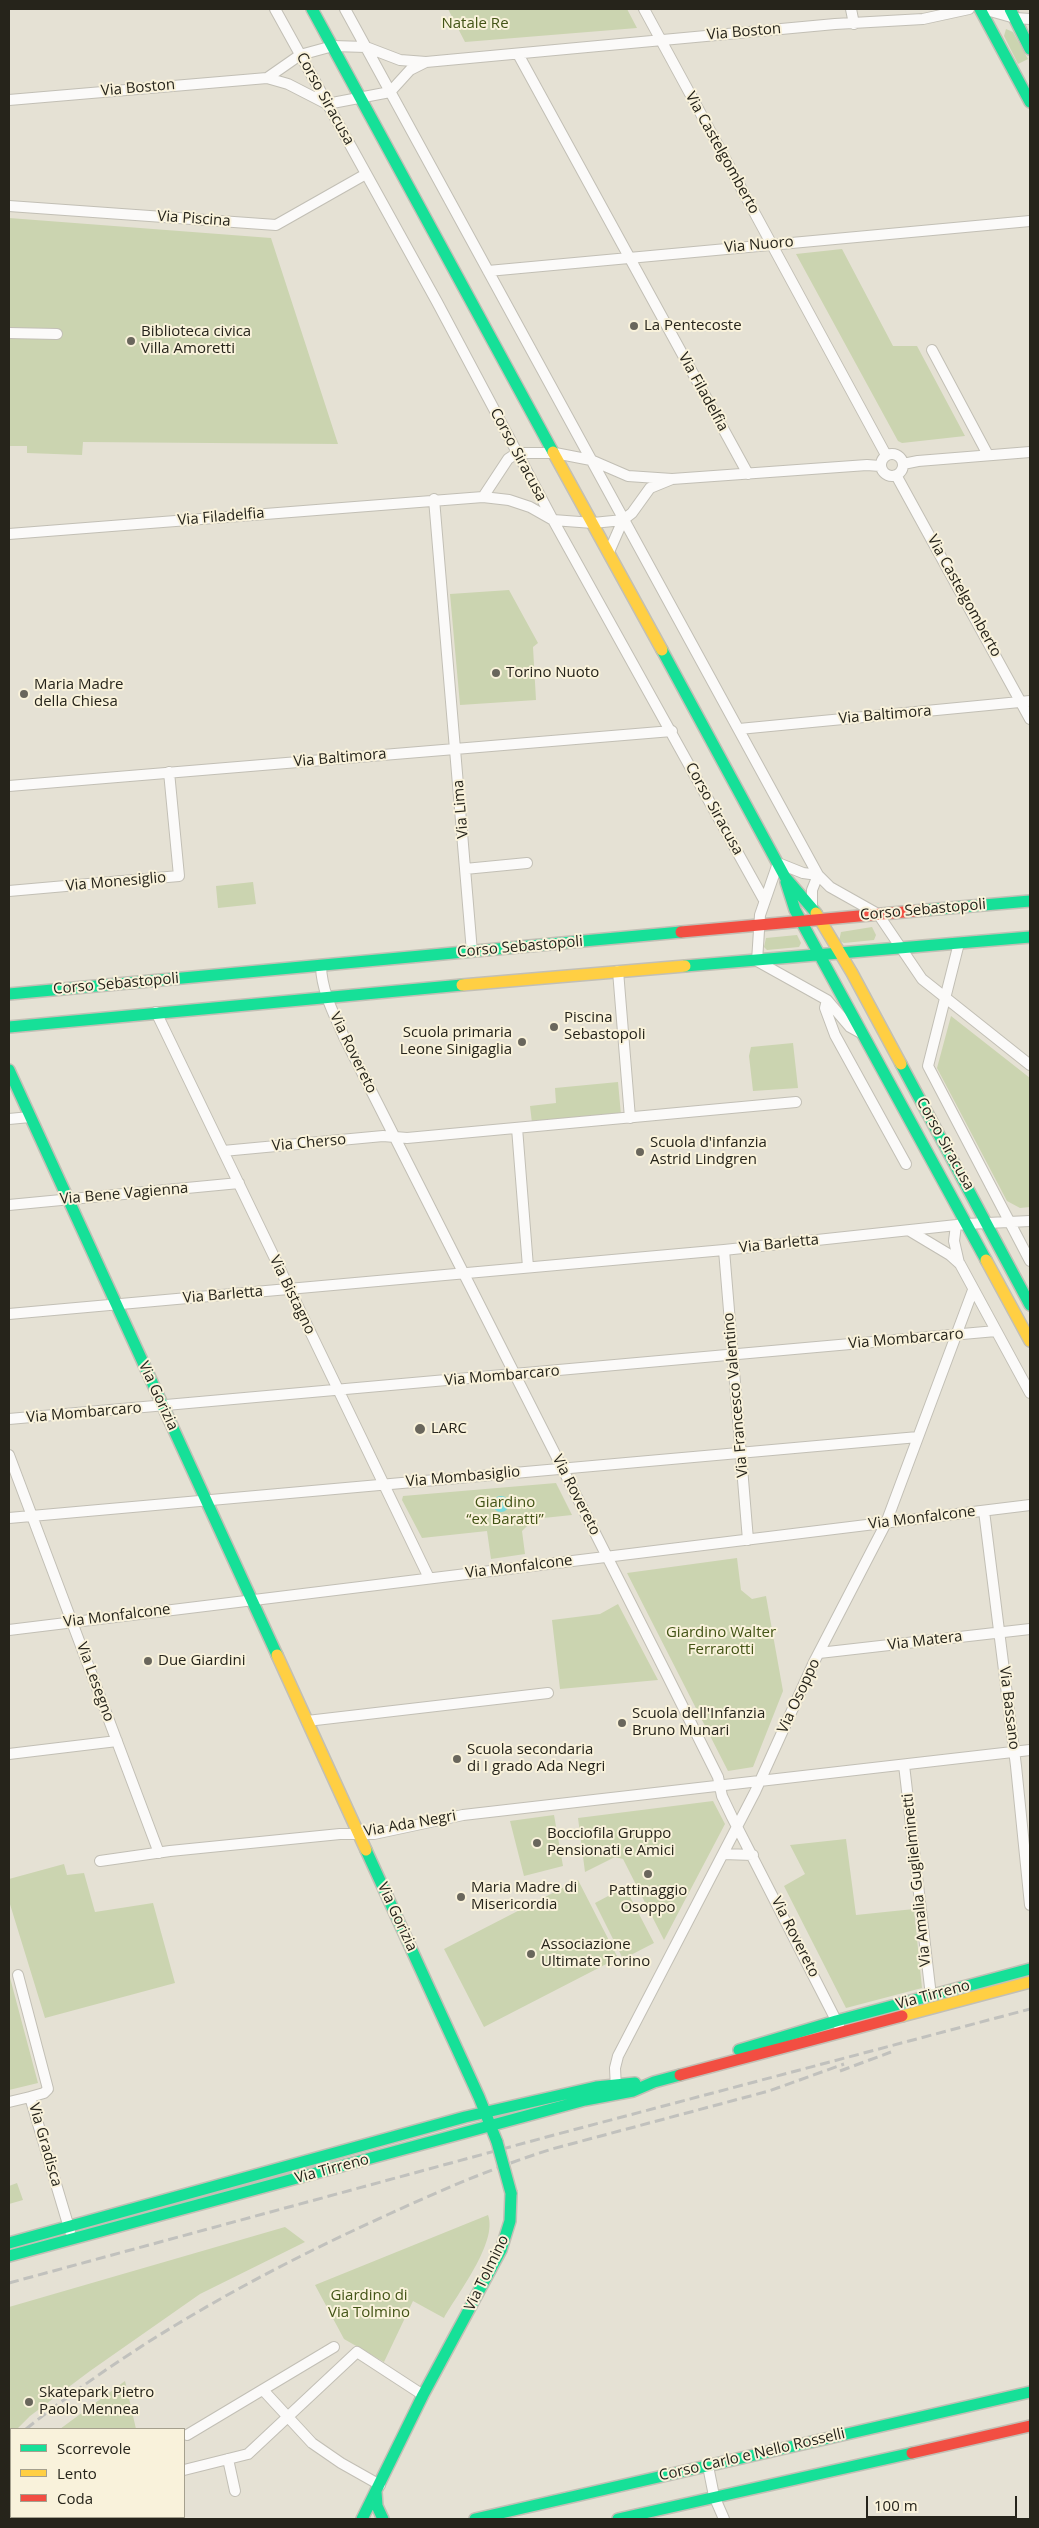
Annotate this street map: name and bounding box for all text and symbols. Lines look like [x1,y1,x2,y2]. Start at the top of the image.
park label: Natale Re [441,15,509,33]
street label: Via Boston [706,20,782,44]
street label: Corso Siracusa [292,50,358,148]
street label: Via Boston [100,76,176,100]
street label: Via Castelgomberto [681,89,763,217]
street label: Via Piscina [157,207,231,231]
street label: Via Nuoro [724,233,794,257]
place label: La Pentecoste [644,317,742,335]
marker: La Pentecoste [628,320,640,332]
place label: Biblioteca civica Villa Amoretti [141,323,251,358]
marker: Biblioteca civica Villa Amoretti [125,335,137,347]
street label: Via Filadelfia [674,350,732,434]
street label: Corso Siracusa [486,405,550,505]
street label: Via Filadelfia [177,504,265,530]
street label: Via Castelgomberto [923,532,1005,660]
place label: Torino Nuoto [506,664,599,682]
marker: Torino Nuoto [490,667,502,679]
place label: Maria Madre della Chiesa [34,676,124,711]
marker: Maria Madre della Chiesa [18,688,30,700]
street label: Via Baltimora [838,702,932,728]
street label: Via Baltimora [293,745,387,771]
street label: Corso Siracusa [681,760,747,858]
street label: Via Lima [449,779,473,839]
street label: Via Monesiglio [65,869,167,895]
street label: Corso Sebastopoli [859,896,987,924]
street label: Corso Sebastopoli [456,933,584,961]
street label: Corso Sebastopoli [52,970,180,998]
street label: Via Rovereto [326,1009,380,1097]
place label: Piscina Sebastopoli [564,1009,645,1044]
marker: Piscina Sebastopoli [548,1021,560,1033]
place label: Scuola primaria Leone Sinigaglia [400,1024,512,1059]
marker: Scuola primaria Leone Sinigaglia [516,1036,528,1048]
street label: Corso Siracusa [912,1095,978,1193]
street label: Via Cherso [271,1131,347,1155]
place label: Scuola d'infanzia Astrid Lindgren [650,1134,767,1169]
marker: Scuola d'infanzia Astrid Lindgren [634,1146,646,1158]
street label: Via Bene Vagienna [59,1179,189,1209]
street label: Via Barletta [738,1231,820,1257]
street label: Via Bistagno [265,1253,319,1337]
street label: Via Barletta [182,1283,264,1307]
street label: Via Francesco Valentino [720,1312,752,1478]
street label: Via Mombarcaro [848,1325,964,1353]
street label: Via Gorizia [134,1359,182,1433]
street label: Via Mombarcaro [444,1362,560,1390]
street label: Via Mombarcaro [26,1399,142,1427]
place label: LARC [431,1420,467,1438]
marker: LARC [413,1422,427,1436]
street label: Via Rovereto [548,1452,604,1538]
street label: Via Mombasiglio [405,1463,521,1491]
park label: Giardino “ex Baratti” [466,1494,544,1529]
street label: Via Monfalcone [867,1503,977,1533]
street label: Via Monfalcone [464,1552,574,1582]
street label: Via Monfalcone [62,1601,172,1631]
park label: Giardino Walter Ferrarotti [666,1624,776,1659]
street label: Via Matera [887,1627,963,1655]
street label: Via Lesegno [72,1640,118,1724]
place label: Due Giardini [158,1652,246,1670]
marker: Due Giardini [142,1655,154,1667]
street label: Via Osoppo [774,1656,824,1736]
street label: Via Bassano [995,1665,1023,1751]
place label: Scuola dell'Infanzia Bruno Munari [632,1705,765,1740]
marker: Scuola dell'Infanzia Bruno Munari [616,1717,628,1729]
place label: Scuola secondaria di I grado Ada Negri [467,1741,605,1776]
marker: Scuola secondaria di I grado Ada Negri [451,1753,463,1765]
street label: Via Amalia Guglielminetti [899,1792,935,1968]
street label: Via Ada Negri [362,1807,458,1841]
place label: Bocciofila Gruppo Pensionati e Amici [547,1825,675,1860]
marker: Bocciofila Gruppo Pensionati e Amici [531,1837,543,1849]
marker: Pattinaggio Osoppo [642,1868,654,1880]
place label: Maria Madre di Misericordia [471,1879,577,1914]
street label: Via Gorizia [373,1880,421,1954]
place label: Pattinaggio Osoppo [609,1882,687,1917]
marker: Maria Madre di Misericordia [455,1891,467,1903]
street label: Via Rovereto [767,1894,823,1980]
place label: Associazione Ultimate Torino [541,1936,650,1971]
marker: Associazione Ultimate Torino [525,1948,537,1960]
street label: Via Tirreno [894,1976,972,2014]
street label: Via Gradisca [25,2101,65,2189]
street label: Via Tirreno [293,2150,371,2188]
street label: Via Tolmino [461,2232,513,2314]
park label: Giardino di Via Tolmino [328,2287,410,2322]
place label: Skatepark Pietro Paolo Mennea [39,2384,154,2419]
marker: Skatepark Pietro Paolo Mennea [23,2396,35,2408]
street label: Corso Carlo e Nello Rosselli [657,2425,847,2485]
legend [10,2428,185,2518]
text: Scorrevole [57,2438,131,2458]
text: Lento [57,2463,97,2483]
scale bar [869,2486,1020,2518]
text: Coda [57,2488,93,2508]
text: 100 m [874,2495,918,2515]

